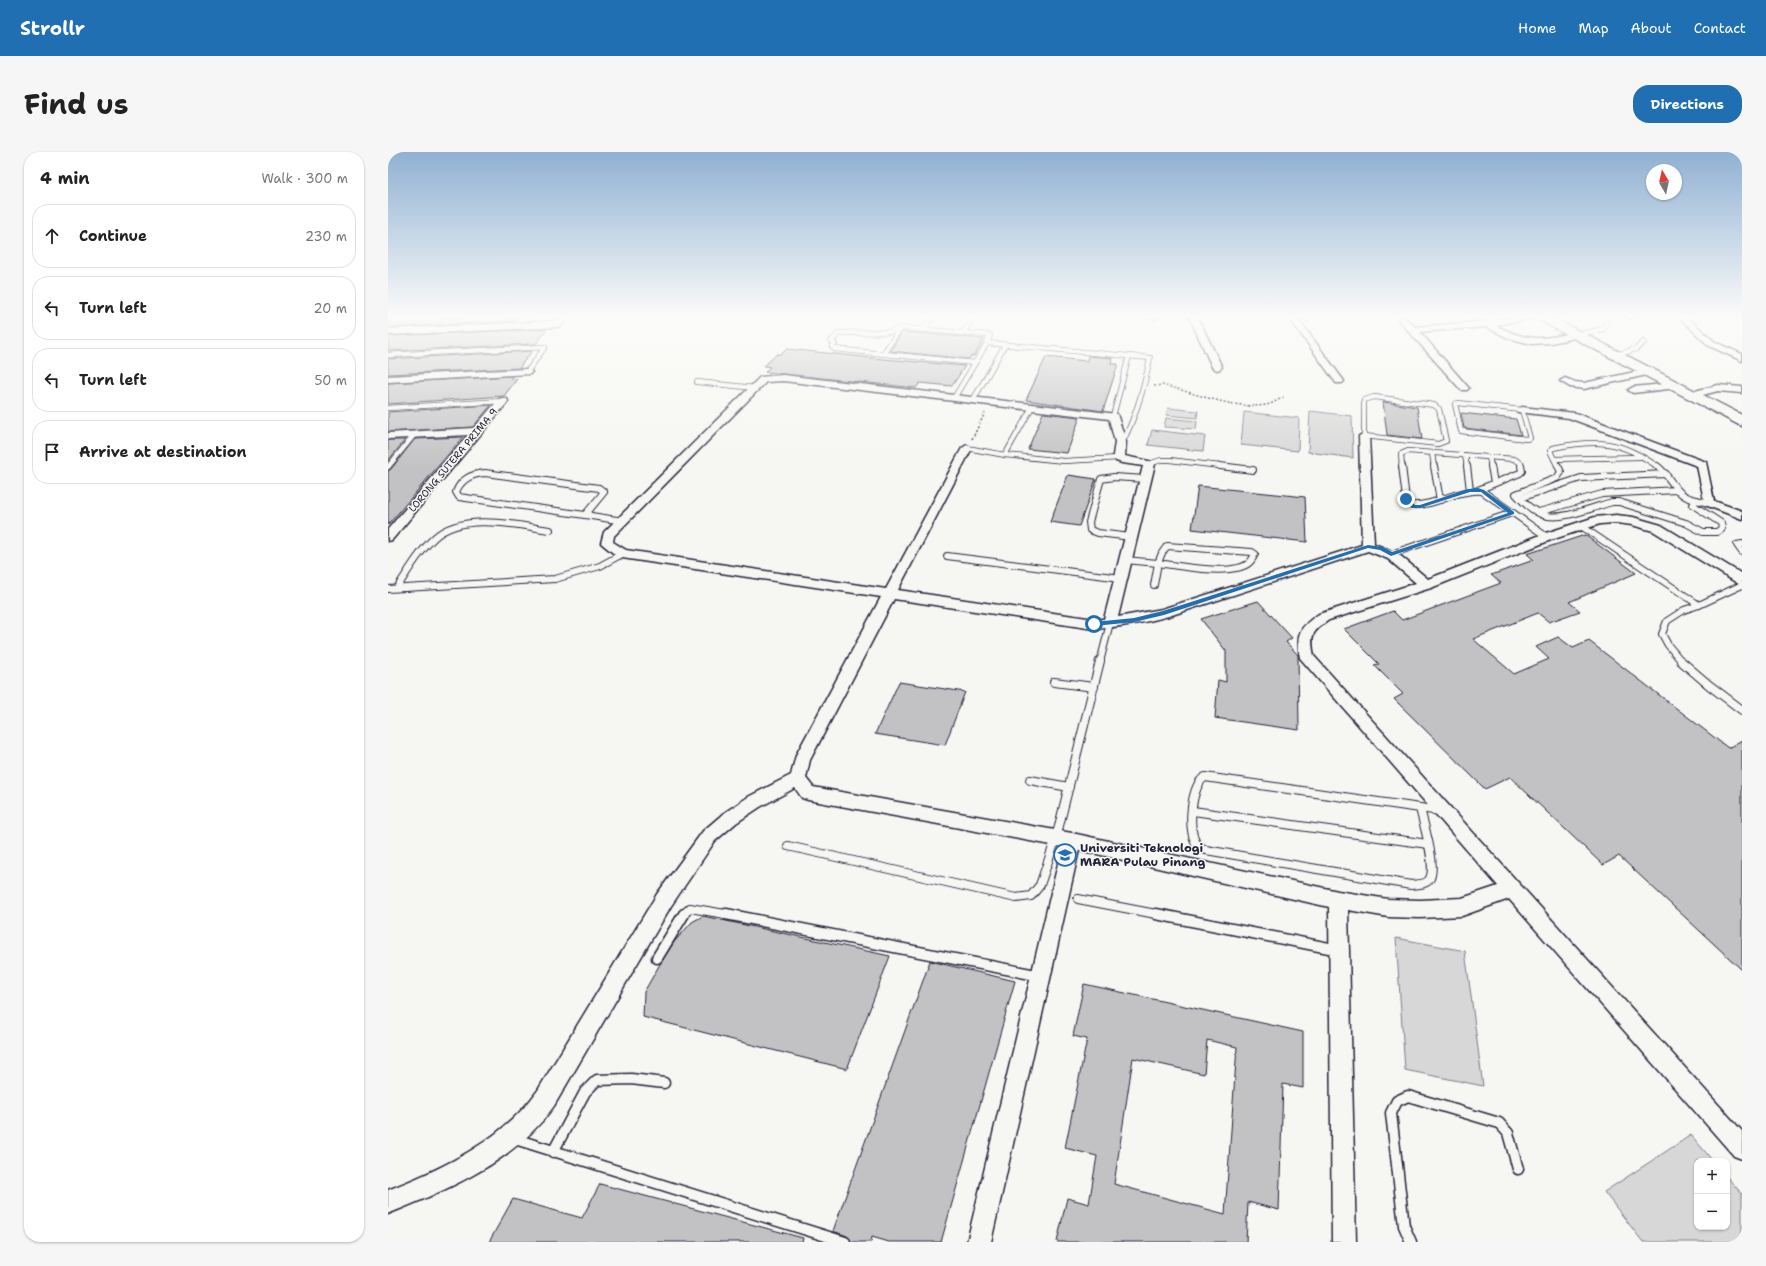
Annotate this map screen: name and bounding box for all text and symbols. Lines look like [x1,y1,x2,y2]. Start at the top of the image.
text: Strollr [20,16,85,41]
text: Home [1518,19,1557,37]
text: Map [1579,19,1609,37]
text: About [1631,19,1672,37]
text: Contact [1694,19,1746,37]
text: Find us [24,85,129,123]
button: Directions [1633,85,1742,123]
north arrow [1646,164,1682,200]
text: 4 min [40,167,90,189]
text: Walk · 300 m [261,170,348,187]
icon: ahead [41,225,63,247]
text: Continue [79,226,147,246]
text: 230 m [305,228,347,245]
icon: left [41,297,63,319]
text: Turn left [79,298,147,318]
text: 20 m [314,300,347,317]
icon: left [41,369,63,391]
text: Turn left [79,370,147,390]
text: 50 m [314,372,347,389]
street label: LORONG SUTERA PRIMA 9 [406,405,500,515]
icon: arrive [41,441,63,463]
text: Arrive at destination [79,442,247,462]
route end [1397,490,1415,508]
route start [1085,615,1103,633]
place label: Universiti Teknologi MARA Pulau Pinang [1080,840,1205,870]
school or university icon: Universiti Teknologi MARA Pulau Pinang [1052,842,1078,868]
map controls [1694,1158,1730,1230]
button: + [1694,1158,1730,1194]
button: − [1694,1194,1730,1230]

